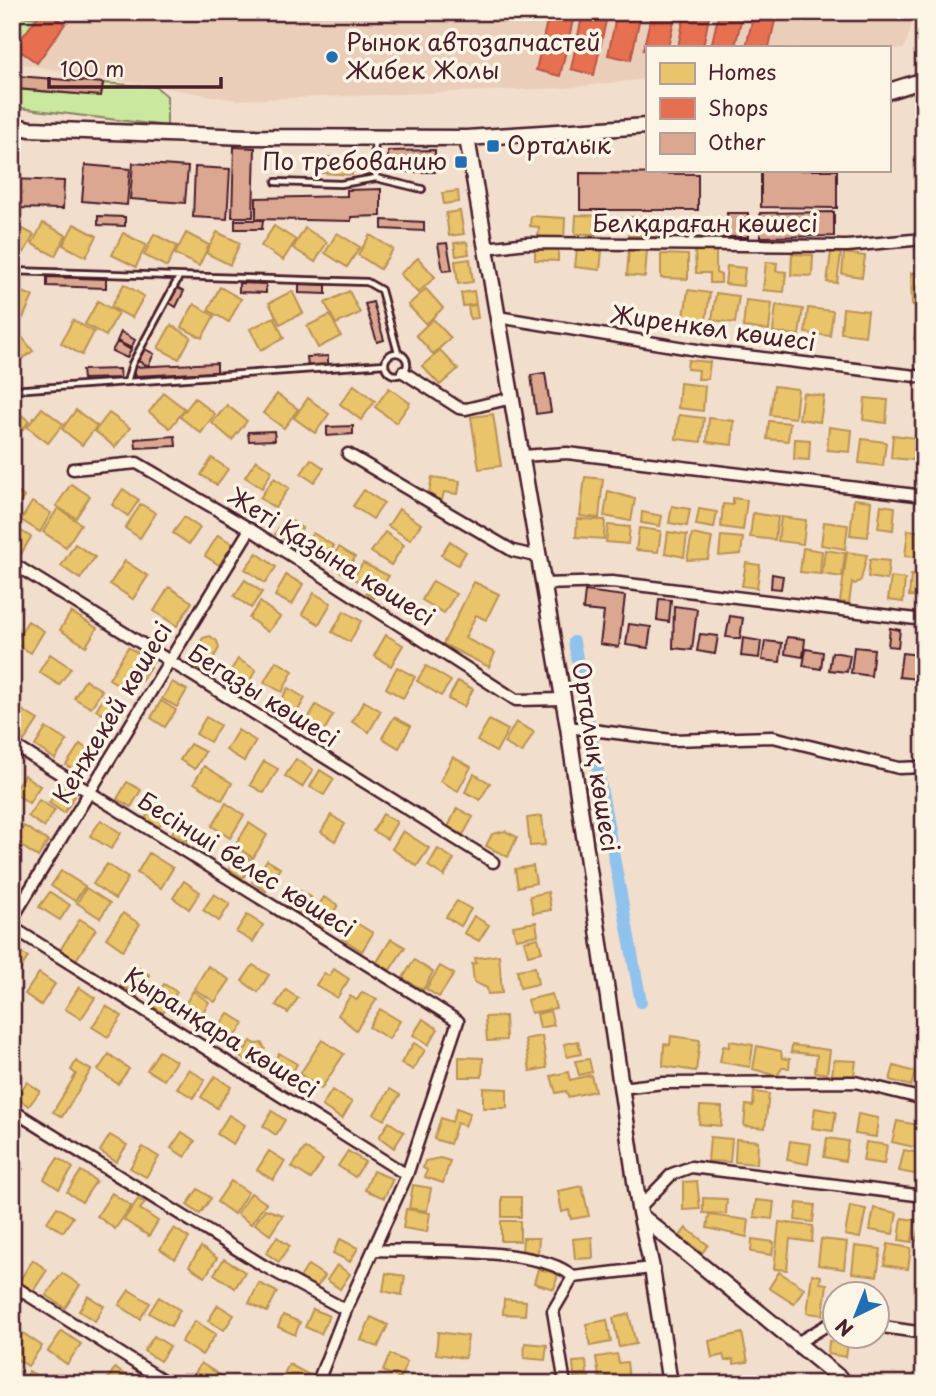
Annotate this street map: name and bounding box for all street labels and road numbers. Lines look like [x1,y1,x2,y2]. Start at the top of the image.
street label: Белқараған көшесі [592,204,818,240]
street label: Жиренкөл көшесі [608,295,818,359]
street label: Жеті Қазына көшесі [222,477,443,634]
street label: Кенжекей көшесі [43,614,180,810]
street label: Бегазы көшесі [182,634,346,755]
street label: Орталық көшесі [564,659,630,854]
street label: Бесінші белес көшесі [131,782,363,945]
street label: Қыранқара көшесі [118,957,326,1106]

